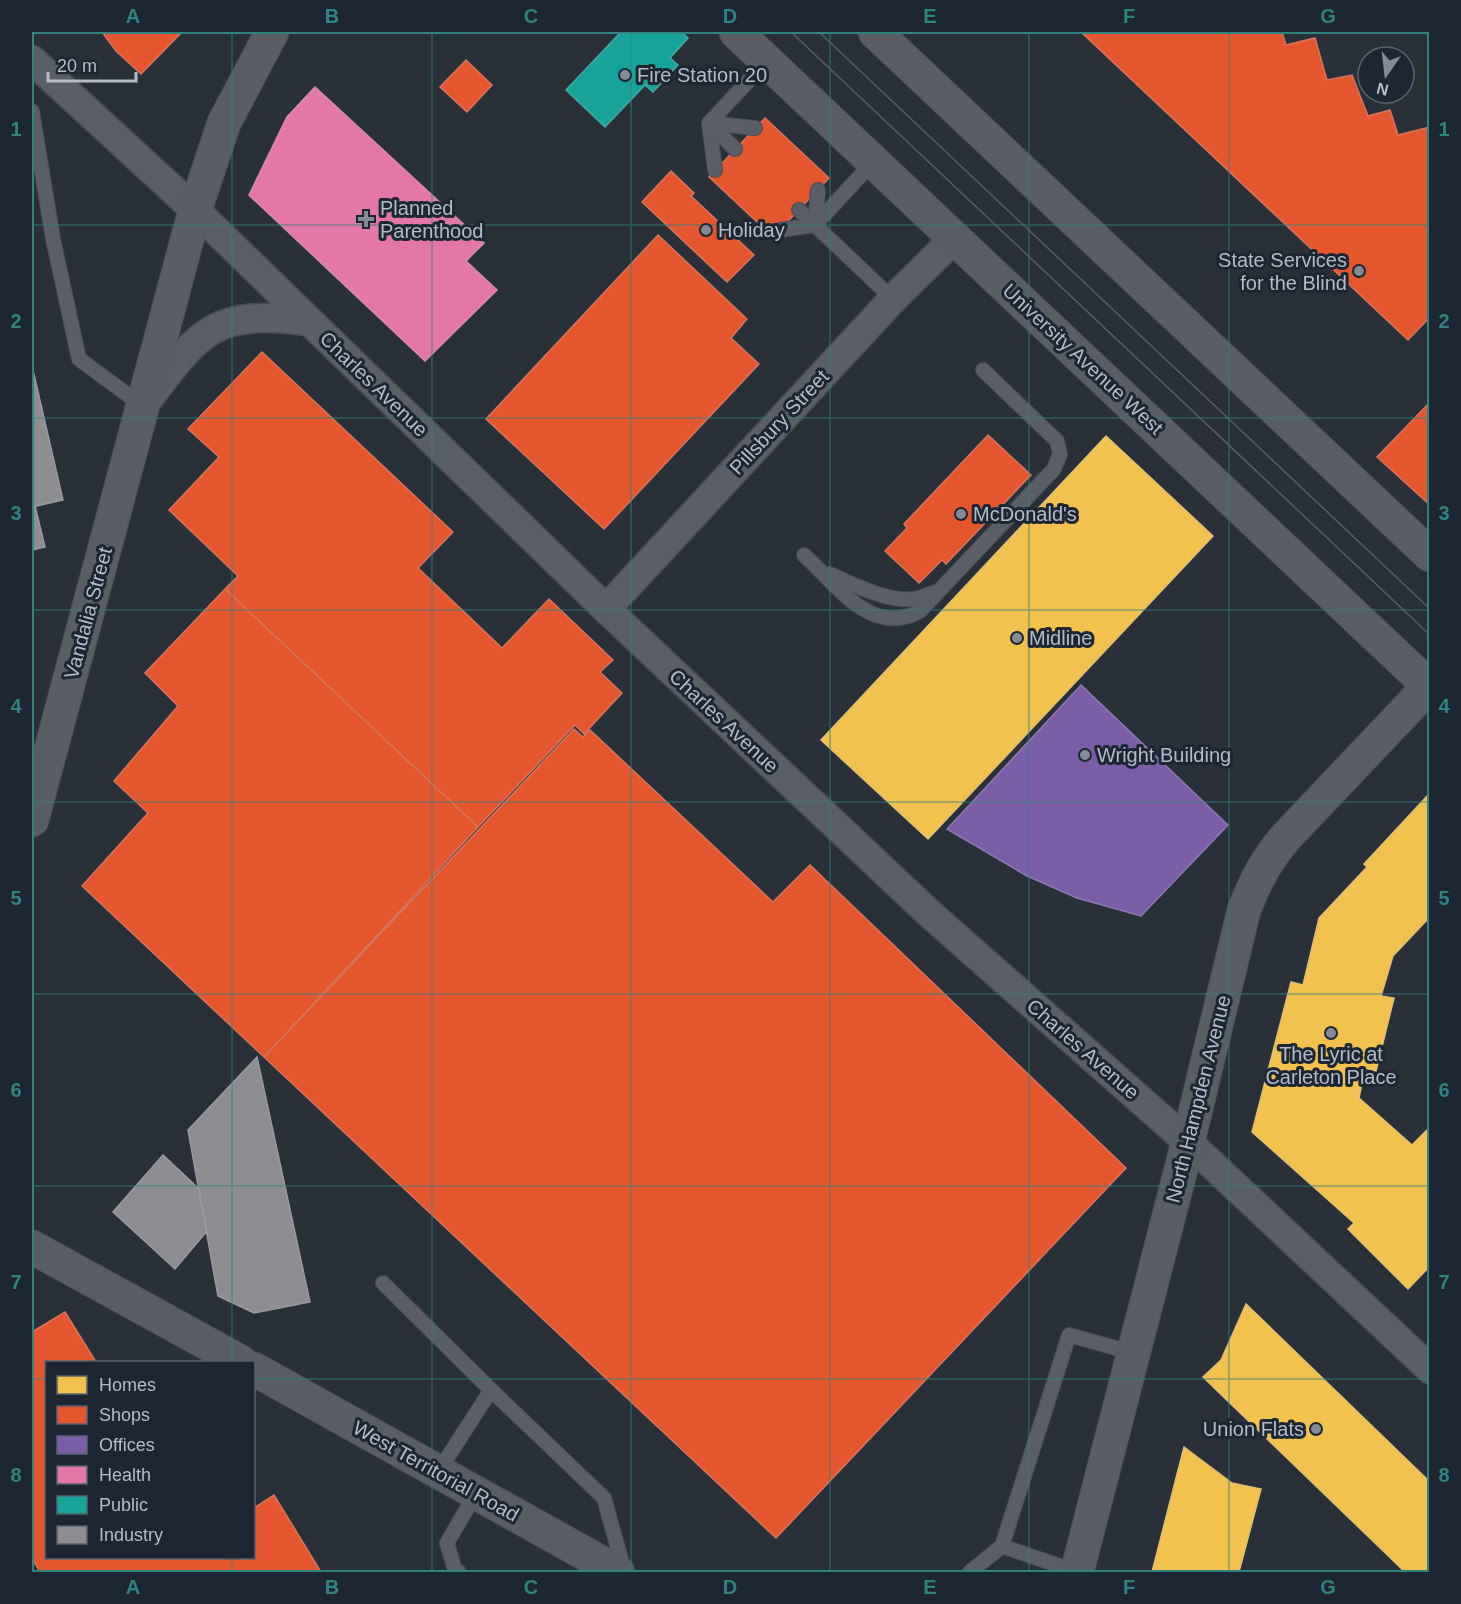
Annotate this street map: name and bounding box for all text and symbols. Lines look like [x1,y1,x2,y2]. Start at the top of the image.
text: A [126,5,140,27]
text: B [325,5,339,27]
text: C [524,5,538,27]
text: D [723,5,737,27]
text: E [923,5,937,27]
text: F [1123,5,1135,27]
text: G [1320,5,1336,27]
scale bar [48,45,136,83]
north arrow [1356,45,1416,105]
text: 20 m [57,56,97,76]
place label: Fire Station 20 [637,64,767,86]
marker: Fire Station 20 [618,68,632,82]
text: N [1375,79,1390,99]
text: 1 [10,118,22,140]
text: 1 [1438,118,1450,140]
place label: Planned Parenthood [380,197,483,242]
marker: Planned Parenthood [357,210,375,228]
place label: Holiday [718,219,785,241]
marker: Holiday [699,223,713,237]
place label: State Services for the Blind [1218,249,1347,294]
marker: State Services for the Blind [1352,264,1366,278]
street label: University Avenue West [999,279,1168,439]
text: 2 [10,310,22,332]
text: 2 [1438,310,1450,332]
street label: Charles Avenue [316,327,432,441]
street label: Pillsbury Street [725,365,833,479]
text: 3 [10,502,22,524]
text: 3 [1438,502,1450,524]
place label: McDonald's [973,503,1077,525]
marker: McDonald's [954,507,968,521]
street label: Vandalia Street [60,544,116,681]
place label: Midline [1029,627,1092,649]
marker: Midline [1010,631,1024,645]
street label: Charles Avenue [665,665,783,777]
text: 4 [10,695,22,717]
text: 4 [1438,695,1450,717]
place label: Wright Building [1097,744,1231,766]
marker: Wright Building [1078,748,1092,762]
text: 5 [10,887,22,909]
text: 5 [1438,887,1450,909]
street label: North Hampden Avenue [1162,993,1234,1205]
street label: Charles Avenue [1023,994,1143,1104]
marker: The Lyric at Carleton Place [1324,1026,1338,1040]
place label: The Lyric at Carleton Place [1265,1043,1397,1088]
text: 6 [10,1079,22,1101]
text: 6 [1438,1079,1450,1101]
text: 7 [10,1271,22,1293]
text: 7 [1438,1271,1450,1293]
legend [45,1361,255,1559]
text: Homes [99,1375,156,1395]
text: Shops [99,1405,150,1425]
street label: West Territorial Road [349,1416,523,1526]
place label: Union Flats [1203,1418,1304,1440]
marker: Union Flats [1309,1422,1323,1436]
text: Offices [99,1435,155,1455]
text: 8 [10,1464,22,1486]
text: 8 [1438,1464,1450,1486]
text: Health [99,1465,151,1485]
text: Public [99,1495,148,1515]
text: Industry [99,1525,163,1545]
text: A [126,1576,140,1598]
text: B [325,1576,339,1598]
text: C [524,1576,538,1598]
text: D [723,1576,737,1598]
text: E [923,1576,937,1598]
text: F [1123,1576,1135,1598]
text: G [1320,1576,1336,1598]

